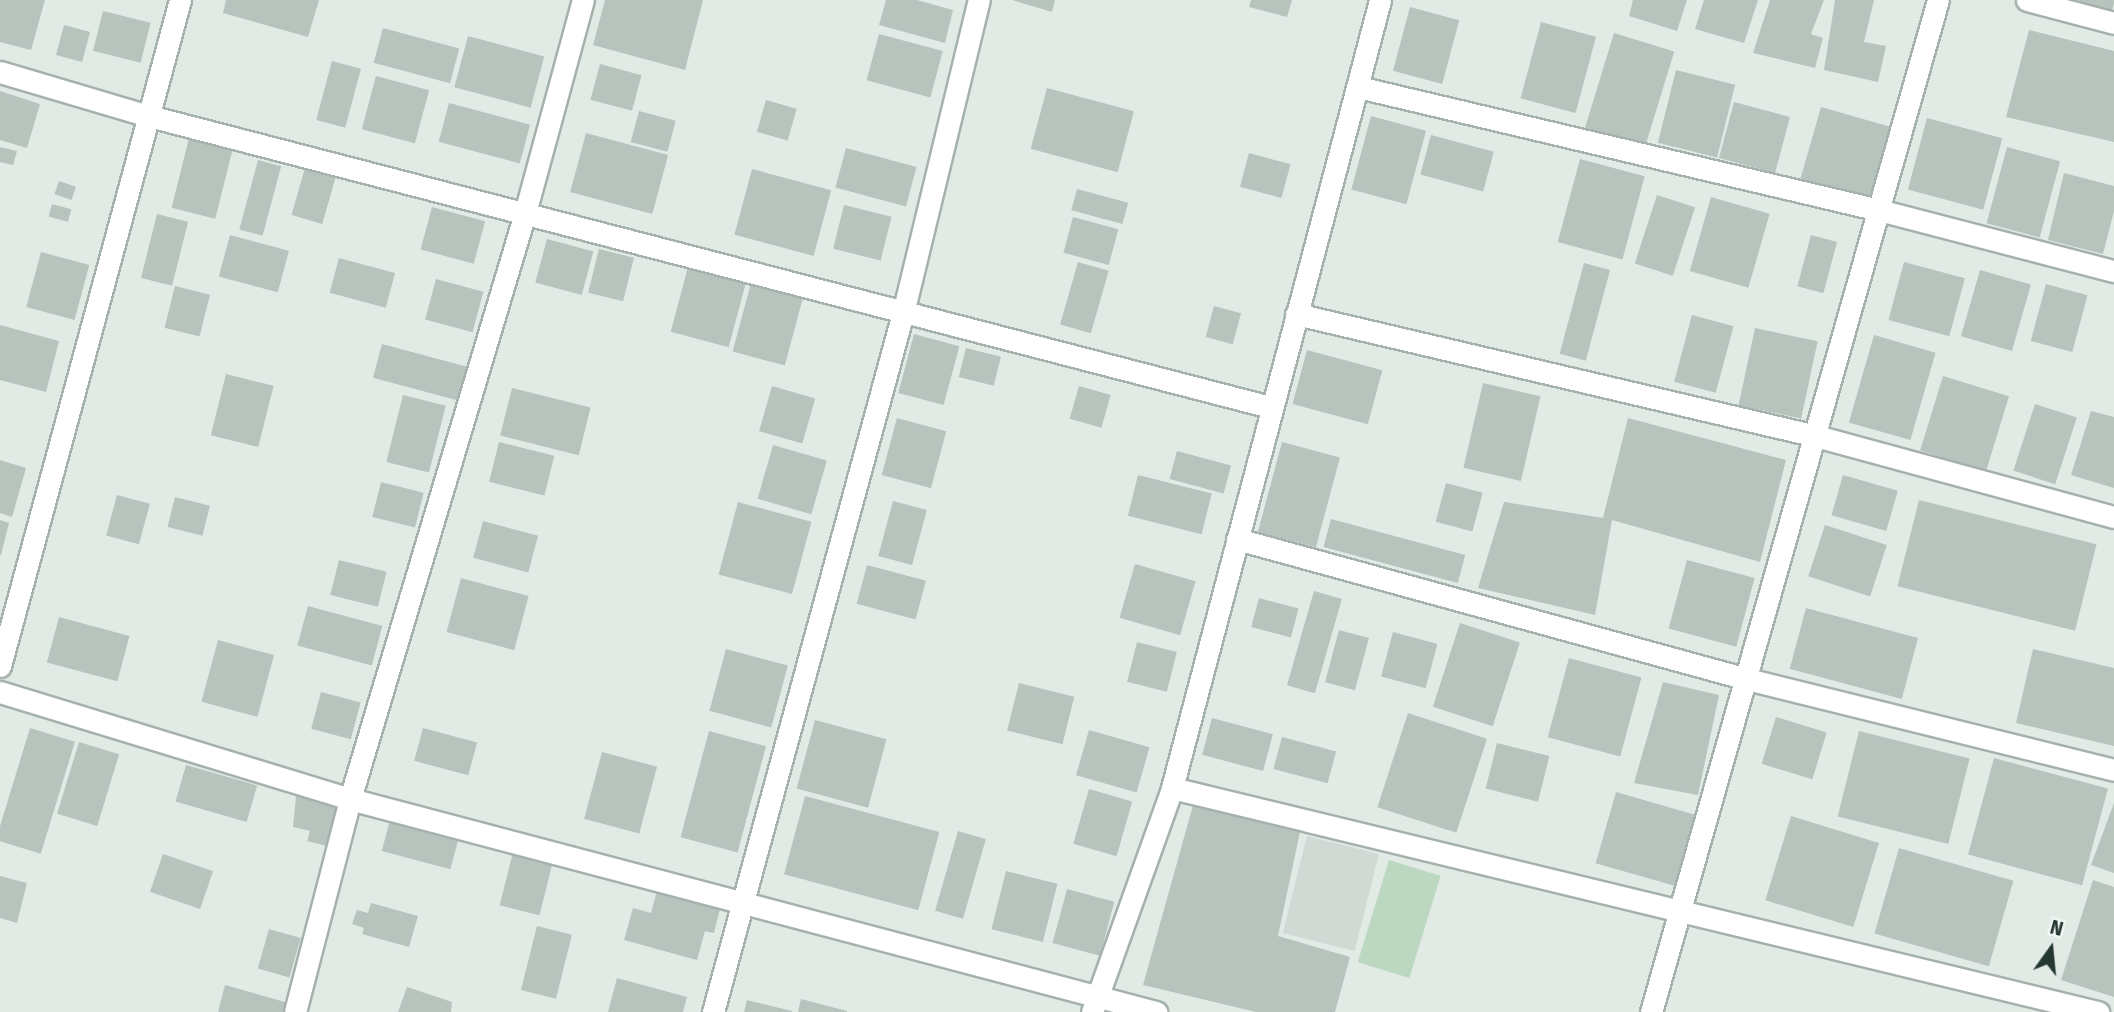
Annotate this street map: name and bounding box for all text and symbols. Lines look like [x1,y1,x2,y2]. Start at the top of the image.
north arrow [2016,914,2086,984]
text: N [2047,915,2066,941]

